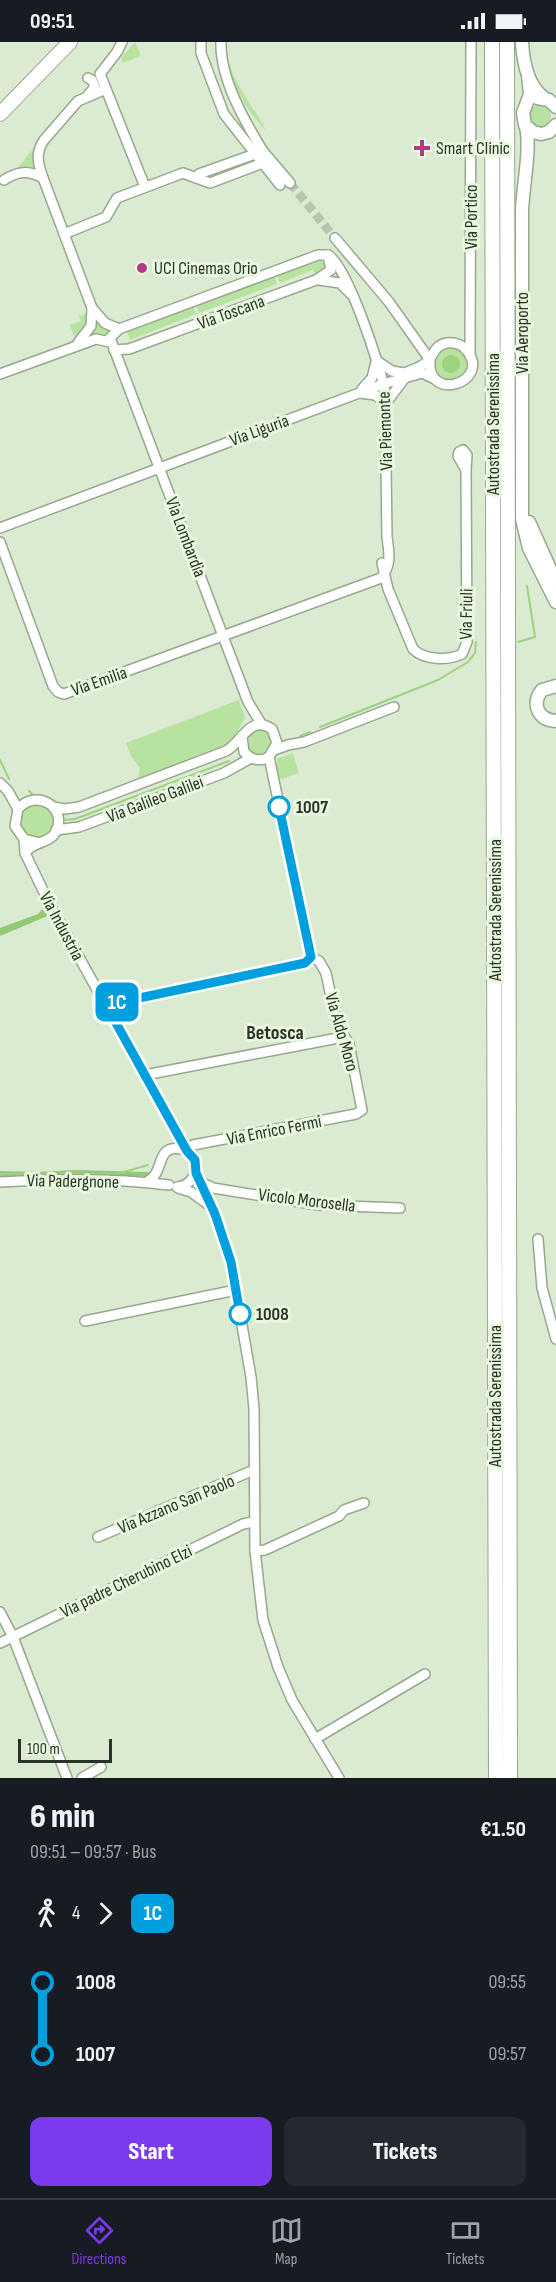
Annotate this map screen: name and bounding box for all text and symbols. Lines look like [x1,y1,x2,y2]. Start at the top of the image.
text: 09:51 [30,8,74,35]
place label: Smart Clinic [436,138,510,159]
marker: Smart Clinic [413,139,431,157]
street label: Via Portico [461,184,482,250]
place label: UCI Cinemas Orio [154,258,258,279]
marker: UCI Cinemas Orio [135,261,149,275]
street label: Via Toscana [195,291,268,334]
street label: Via Aeroporto [512,292,533,374]
street label: Autostrada Serenissima [483,353,504,496]
street label: Via Piemonte [374,391,397,471]
street label: Via Liguria [227,410,292,451]
street label: Via Lombardia [161,494,210,580]
street label: Via Friuli [456,588,477,640]
street label: Via Emilia [69,662,130,701]
street label: Via Galileo Galilei [104,771,207,828]
marker: 1007 [268,796,290,818]
place label: 1007 [296,797,328,818]
street label: Autostrada Serenissima [485,839,506,982]
street label: Via Industria [35,888,88,964]
line badge: 1C [90,982,144,1022]
text: 1C [107,990,127,1015]
street label: Via Aldo Moro [320,990,363,1074]
district label: Betosca [246,1021,304,1045]
street label: Via Enrico Fermi [225,1111,323,1150]
street label: Via Padergnone [27,1170,119,1193]
street label: Vicolo Morosella [257,1184,357,1217]
marker: 1008 [229,1303,251,1325]
place label: 1008 [256,1304,289,1325]
street label: Autostrada Serenissima [485,1325,506,1468]
street label: Via Azzano San Paolo [115,1470,238,1539]
street label: Via padre Cherubino Elzi [57,1540,195,1622]
scale bar [18,1736,112,1764]
text: 100 m [27,1740,60,1759]
text: 6 min [30,1797,95,1837]
text: €1.50 [480,1816,526,1843]
text: 09:51 – 09:57 · Bus [30,1840,156,1864]
icon: walk [30,1897,63,1930]
icon: forward [89,1897,122,1930]
text: 4 [72,1901,80,1925]
text: 1C [143,1901,162,1926]
text: 1008 [76,1969,116,1996]
text: 09:55 [488,1970,526,1994]
text: 1007 [76,2041,115,2068]
text: 09:57 [489,2042,526,2066]
button: Start [30,2117,272,2186]
button: Tickets [284,2117,526,2186]
tab: Directions [72,2214,127,2269]
tab: Map [270,2214,303,2269]
tab: Tickets [446,2214,484,2269]

